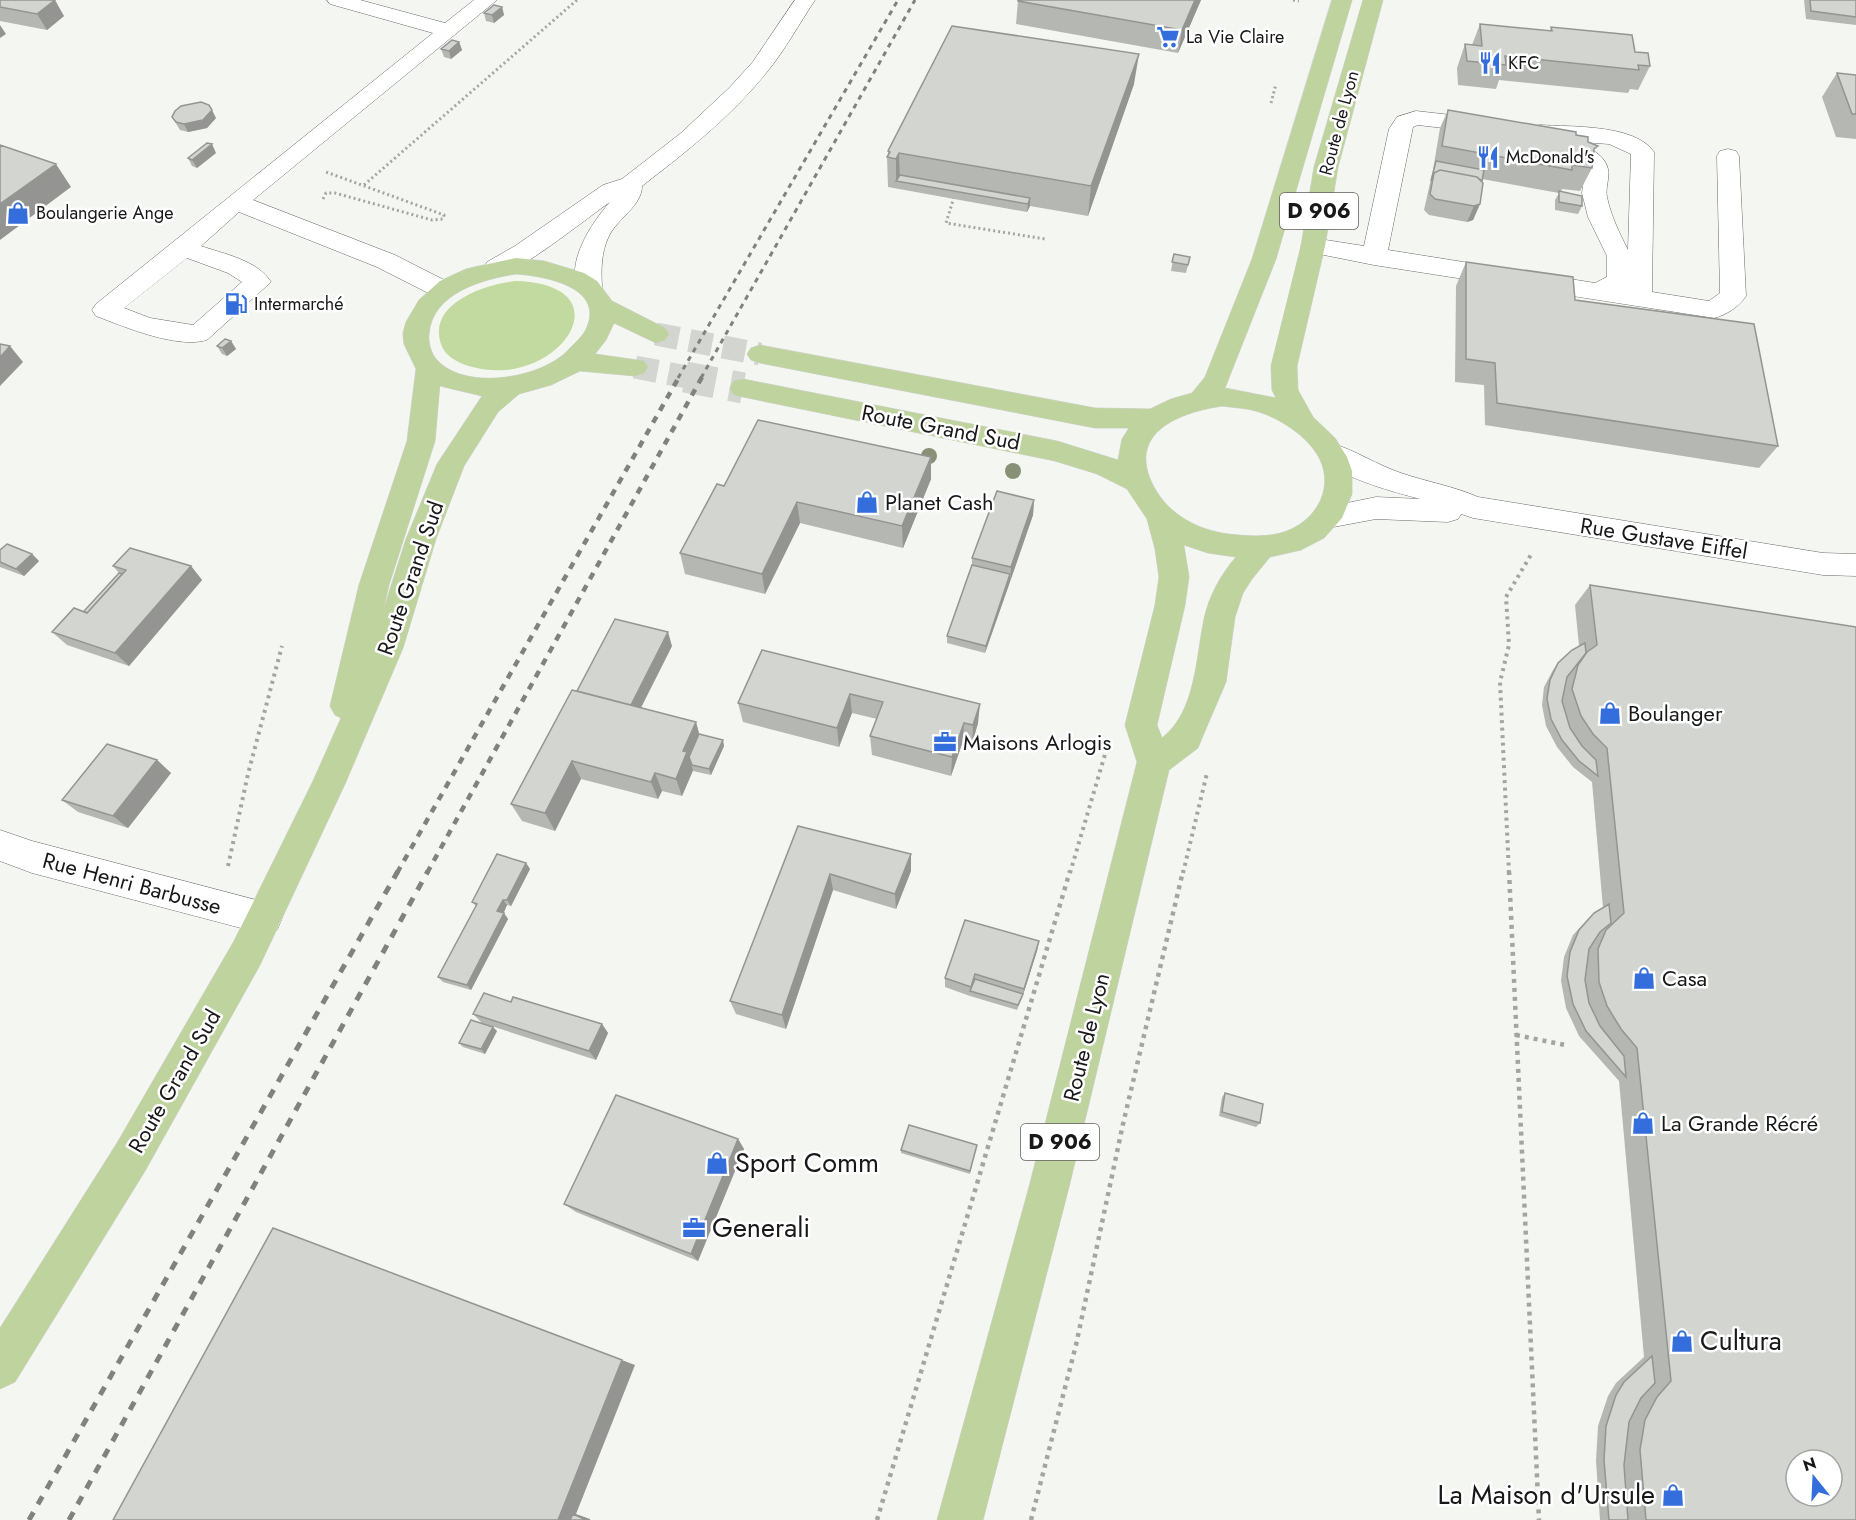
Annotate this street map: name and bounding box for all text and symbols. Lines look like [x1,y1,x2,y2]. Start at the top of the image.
supermarket icon: La Vie Claire [1155,24,1181,50]
place label: La Vie Claire [1186,24,1284,50]
restaurant icon: KFC [1477,50,1503,76]
place label: KFC [1508,50,1540,76]
street label: Route de Lyon [1313,68,1365,178]
restaurant icon: McDonald's [1475,144,1501,170]
place label: McDonald's [1506,144,1594,170]
road number: D 906 [1280,193,1358,229]
shop icon: Boulangerie Ange [5,200,31,226]
place label: Boulangerie Ange [36,200,173,226]
fuel station icon: Intermarché [223,291,249,317]
place label: Intermarché [254,291,344,317]
street label: Route Grand Sud [859,396,1023,458]
place label: Planet Cash [885,486,994,518]
shop icon: Planet Cash [854,489,880,515]
street label: Route Grand Sud [369,497,451,659]
street label: Rue Gustave Eiffel [1578,509,1750,567]
place label: Boulanger [1628,697,1723,729]
shop icon: Boulanger [1597,700,1623,726]
place label: Maisons Arlogis [963,726,1111,758]
office icon: Maisons Arlogis [932,729,958,755]
street label: Rue Henri Barbusse [39,844,225,922]
place label: Casa [1662,962,1707,994]
shop icon: Casa [1631,965,1657,991]
street label: Route de Lyon [1055,969,1117,1105]
street label: Route Grand Sud [120,1003,228,1159]
place label: La Grande Récré [1661,1107,1818,1139]
shop icon: La Grande Récré [1630,1110,1656,1136]
road number: D 906 [1021,1124,1099,1160]
place label: Sport Comm [735,1143,879,1182]
shop icon: Sport Comm [704,1150,730,1176]
place label: Generali [712,1208,810,1247]
office icon: Generali [681,1215,707,1241]
place label: Cultura [1700,1321,1782,1360]
shop icon: Cultura [1669,1328,1695,1354]
north arrow [1784,1448,1844,1508]
text: N [1800,1451,1819,1477]
place label: La Maison d'Ursule [1438,1475,1655,1514]
shop icon: La Maison d'Ursule [1660,1482,1686,1508]

